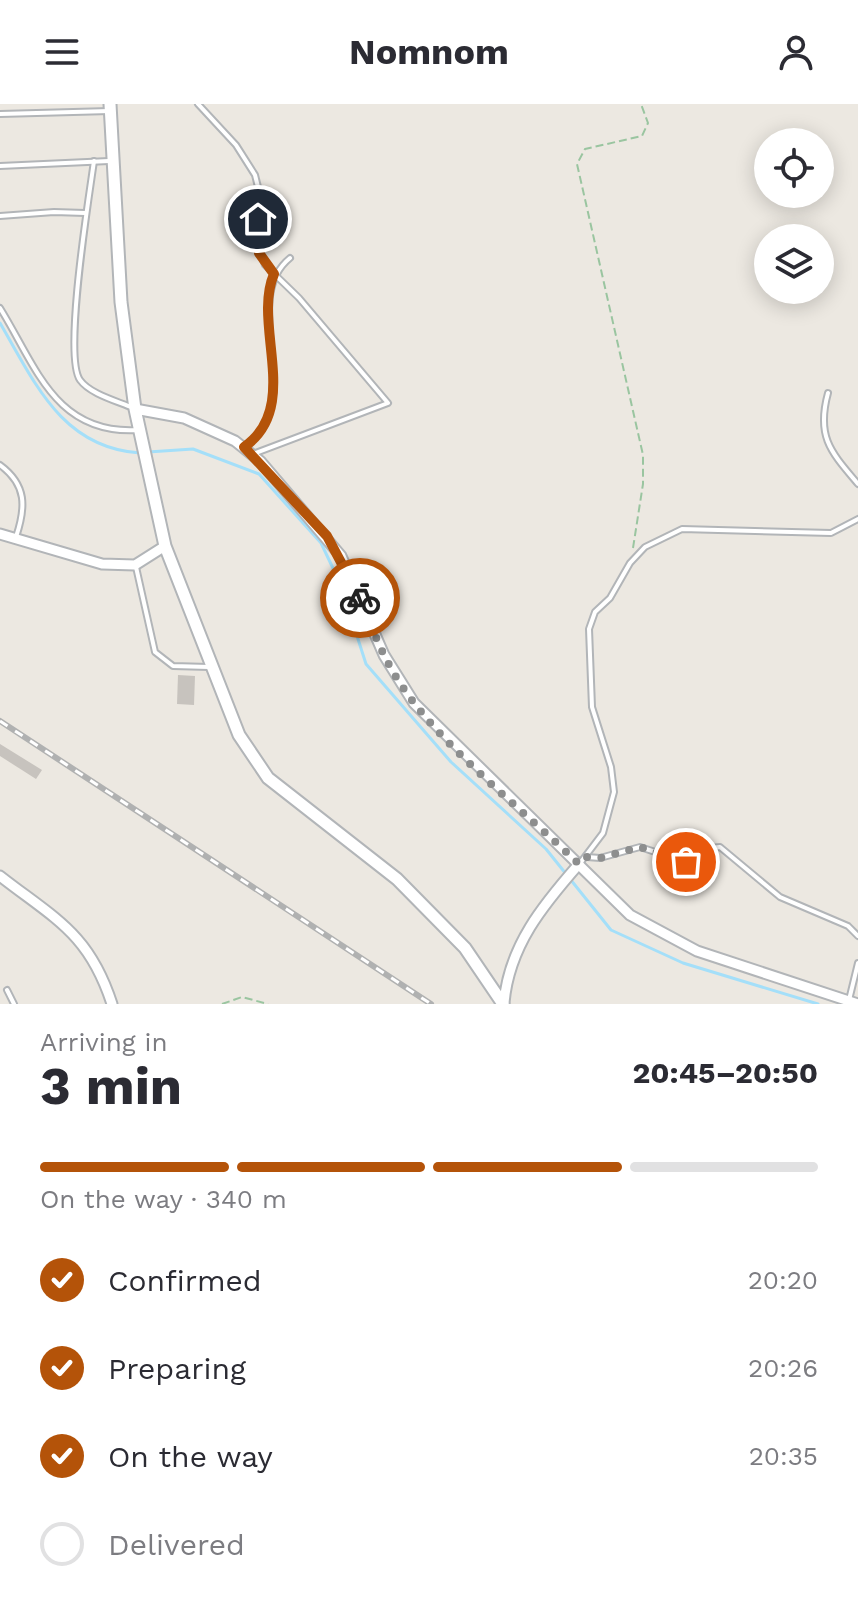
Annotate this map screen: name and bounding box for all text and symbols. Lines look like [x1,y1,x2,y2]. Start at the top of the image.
icon: menu [40,30,84,74]
icon: person [774,30,818,74]
text: Nomnom [349,31,509,73]
map controls [754,128,834,304]
button: locate [754,128,834,208]
pin [224,185,292,253]
icon: home [236,197,280,241]
button: layers [754,224,834,304]
courier [320,558,400,638]
icon: bike [338,576,382,620]
pin [652,828,720,896]
icon: bag [664,840,708,884]
text: Arriving in [40,1027,168,1057]
text: 20:45–20:50 [632,1055,818,1090]
text: 3 min [40,1056,182,1117]
text: On the way · 340 m [40,1184,287,1214]
icon: check [40,1258,84,1302]
text: Confirmed [108,1263,262,1298]
text: 20:20 [748,1265,818,1295]
icon: check [40,1346,84,1390]
text: Preparing [108,1351,246,1386]
text: 20:26 [748,1353,818,1383]
icon: check [40,1434,84,1478]
text: On the way [108,1439,273,1474]
text: 20:35 [749,1441,818,1471]
text: Delivered [108,1527,245,1562]

